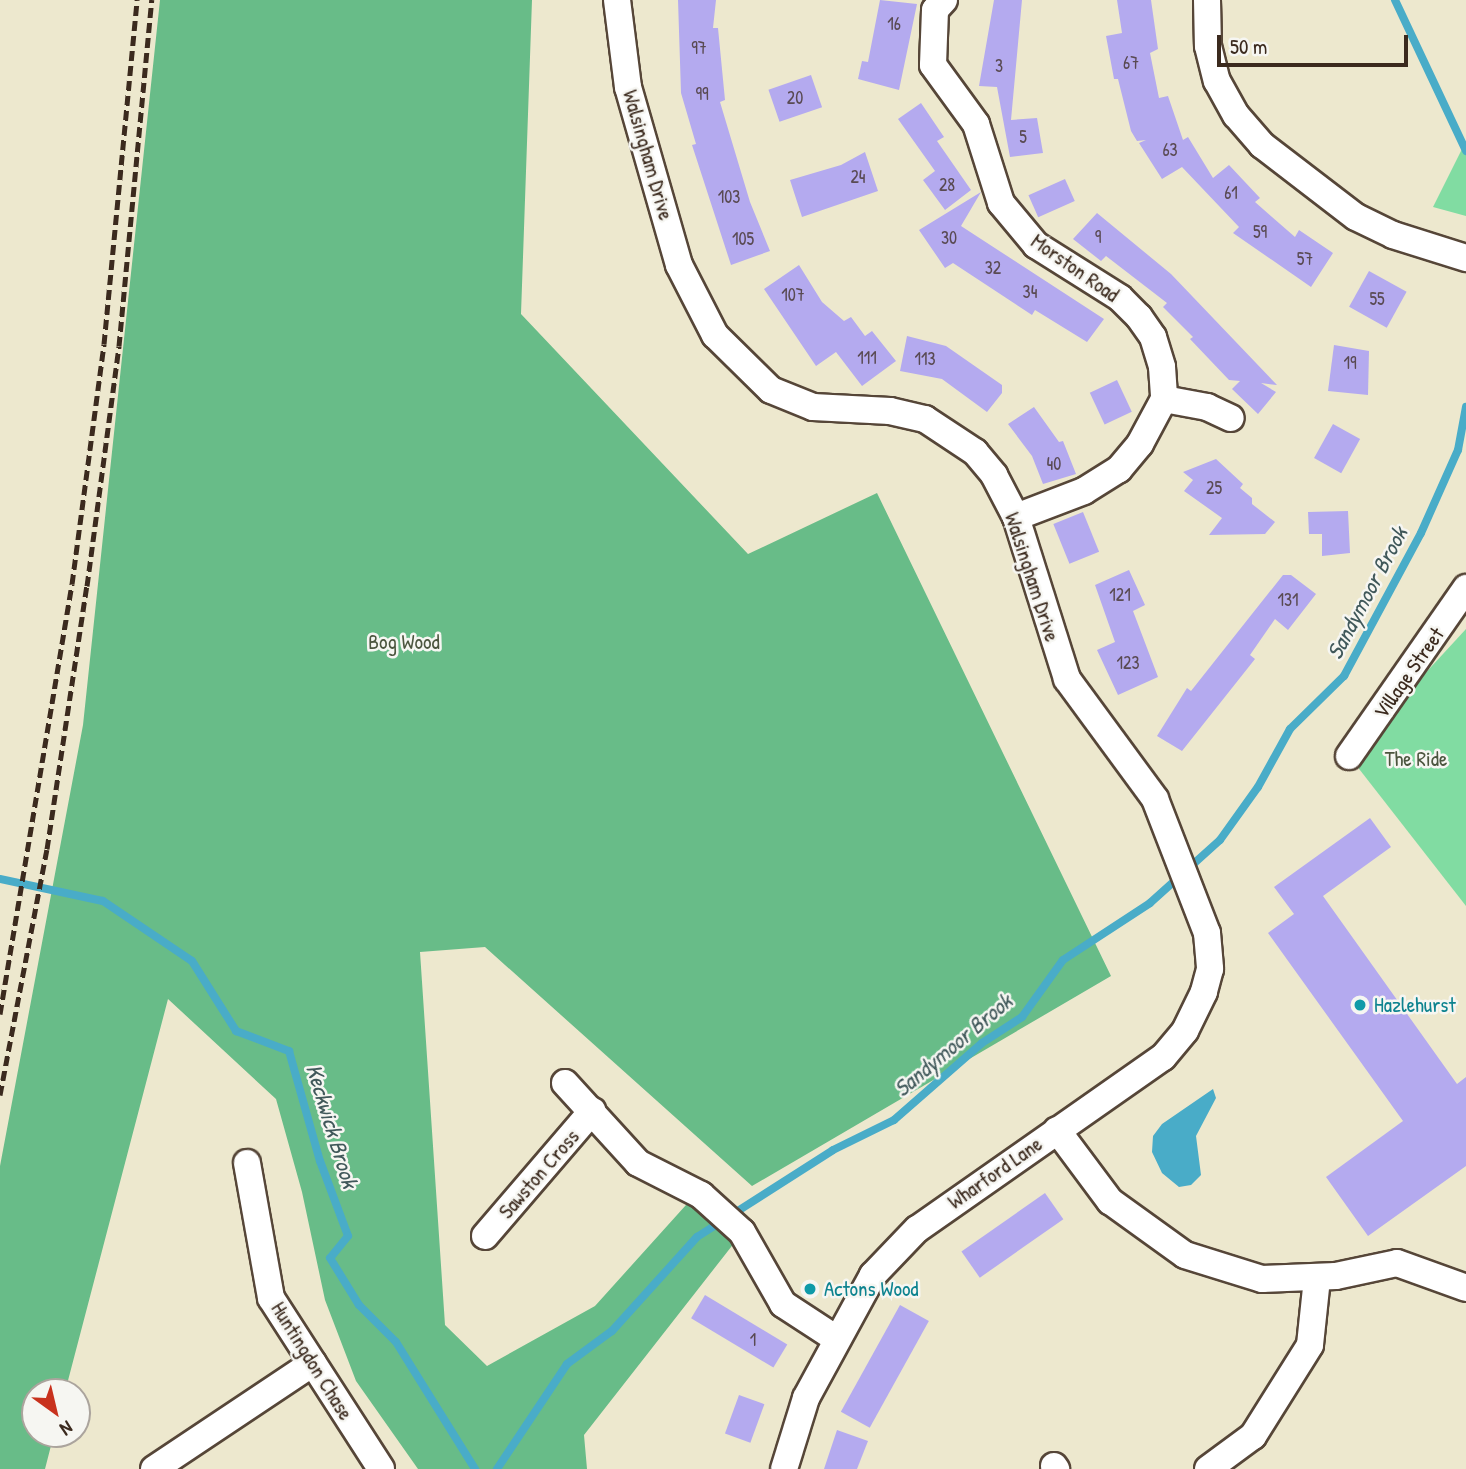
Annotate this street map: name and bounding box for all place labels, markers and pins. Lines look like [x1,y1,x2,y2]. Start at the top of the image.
place label: Hazlehurst [1374,992,1456,1018]
marker: Hazlehurst [1352,997,1368,1013]
place label: Actons Wood [824,1276,919,1302]
marker: Actons Wood [802,1281,818,1297]

